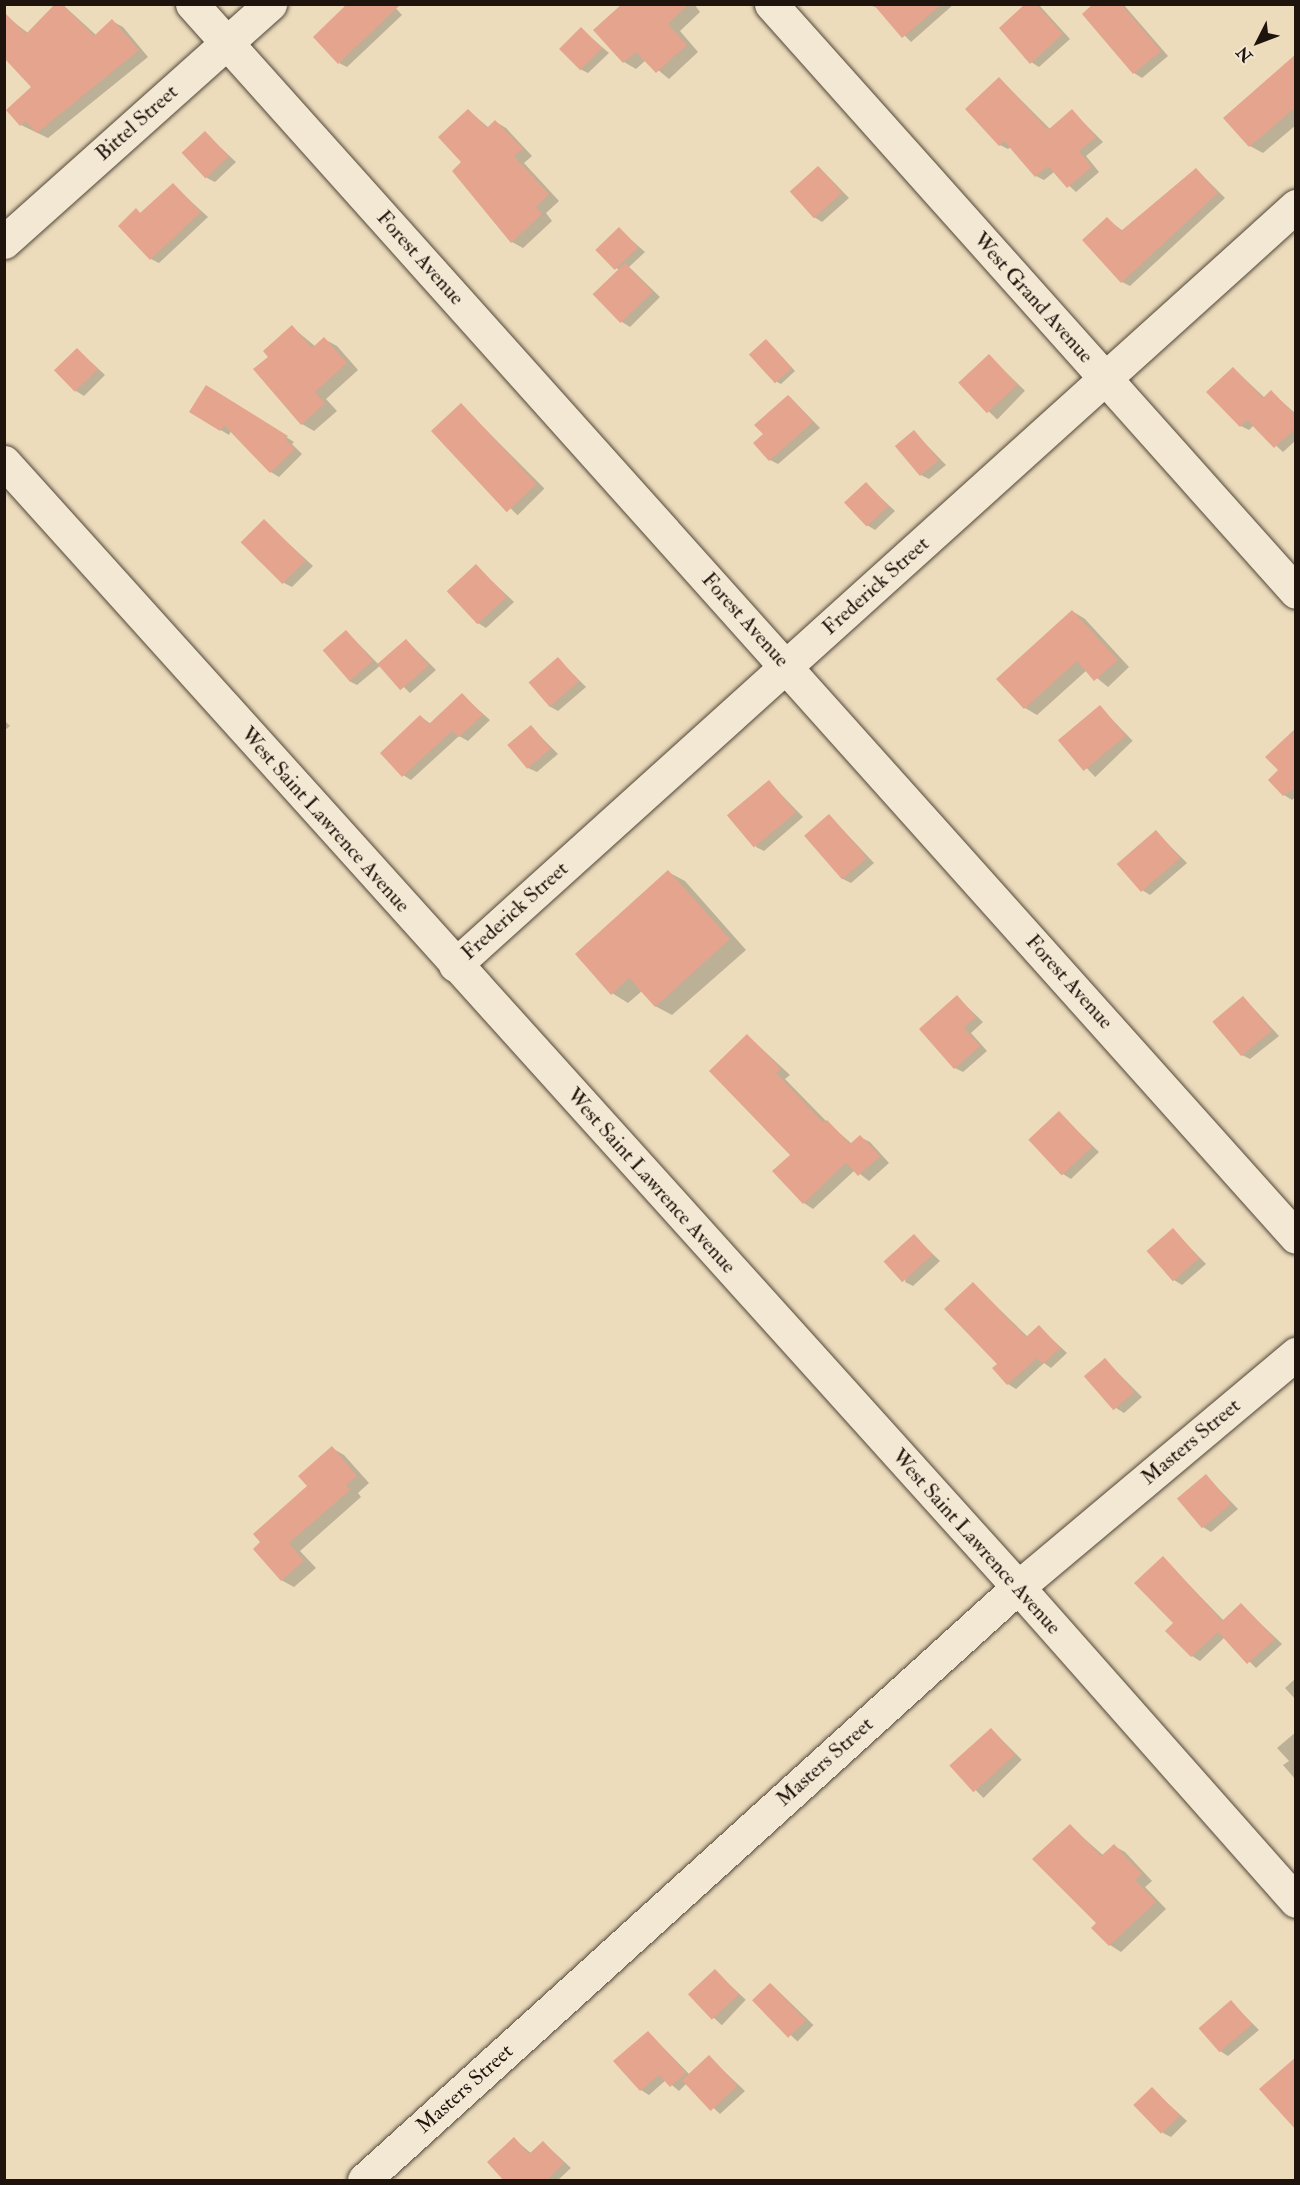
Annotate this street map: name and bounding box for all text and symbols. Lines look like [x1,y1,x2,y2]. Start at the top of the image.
north arrow [1228,12,1288,72]
text: N [1232,42,1257,66]
street label: Bittel Street [91,80,183,166]
street label: Forest Avenue [371,206,469,310]
street label: West Grand Avenue [968,227,1098,369]
street label: Frederick Street [817,531,935,641]
street label: Forest Avenue [696,568,794,672]
street label: West Saint Lawrence Avenue [235,722,415,918]
street label: Frederick Street [456,856,574,966]
street label: Forest Avenue [1020,930,1118,1034]
street label: West Saint Lawrence Avenue [561,1083,741,1279]
street label: Masters Street [1136,1393,1246,1491]
street label: West Saint Lawrence Avenue [886,1444,1066,1640]
street label: Masters Street [771,1712,879,1812]
street label: Masters Street [411,2039,519,2139]

